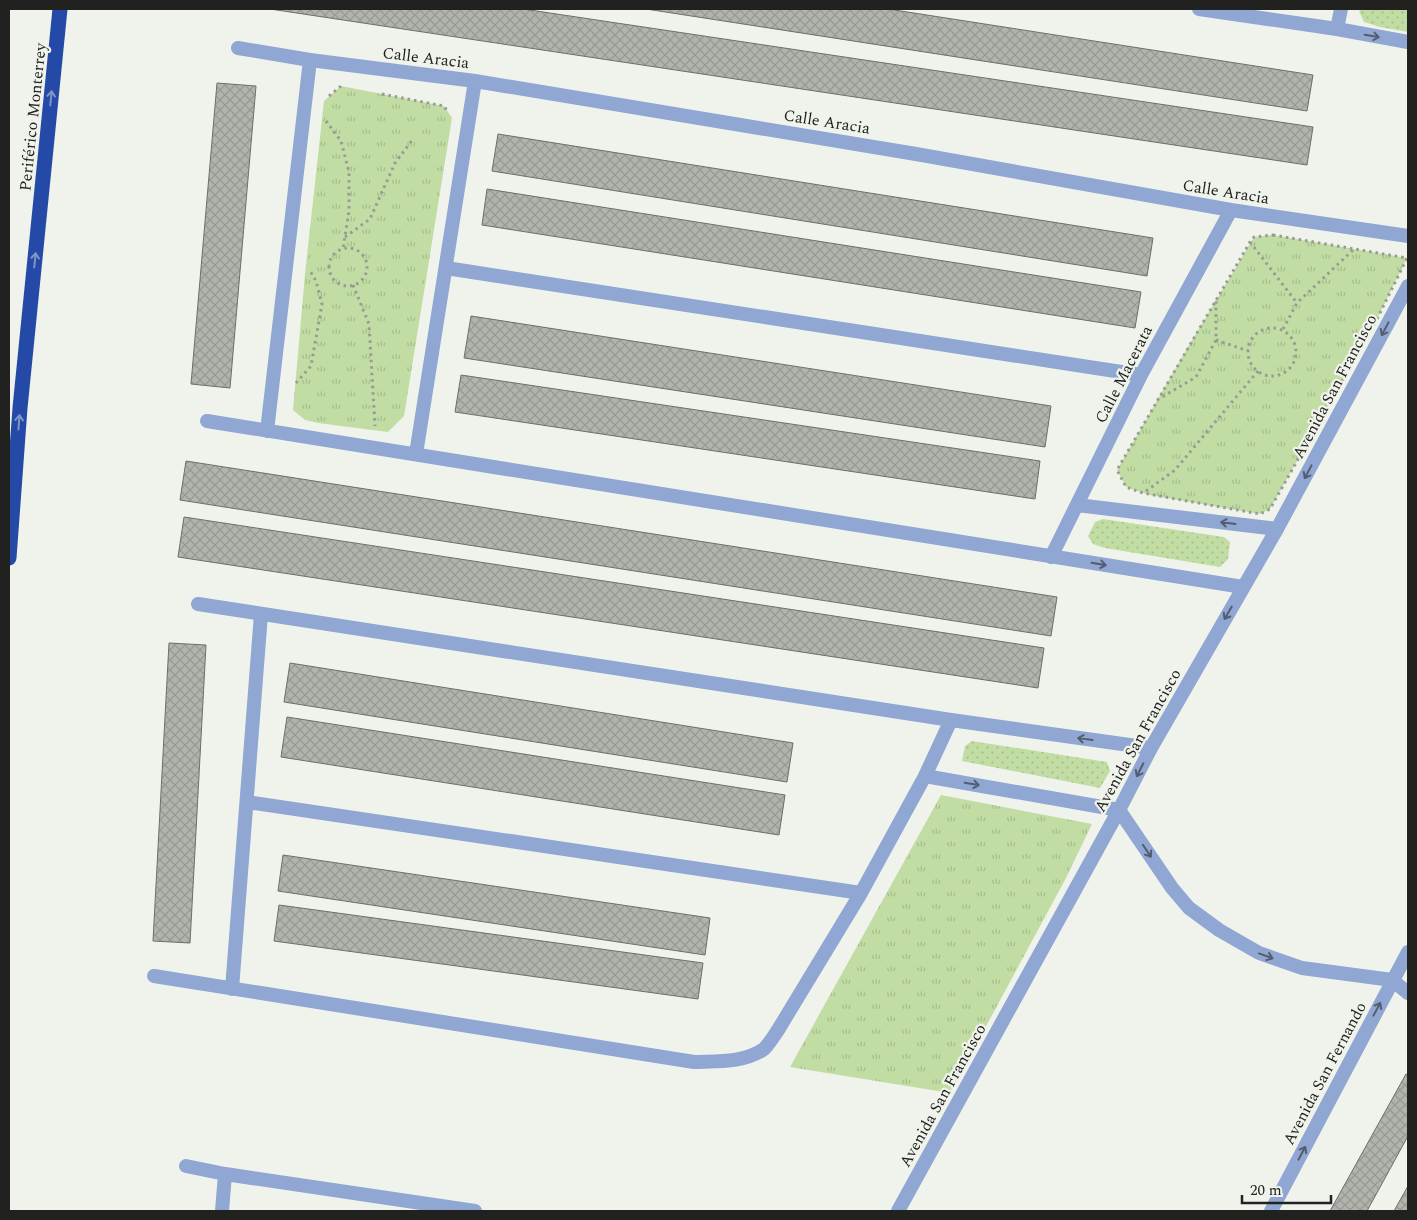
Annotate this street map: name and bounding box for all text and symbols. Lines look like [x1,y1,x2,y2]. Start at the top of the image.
one-way arrow [1364,31,1380,41]
street label: Periférico Monterrey [13,41,53,192]
street label: Calle Aracia [381,41,471,75]
one-way arrow [46,91,56,107]
street label: Calle Aracia [782,103,872,141]
street label: Calle Aracia [1181,173,1271,211]
one-way arrow [30,252,40,268]
street label: Avenida San Francisco [1287,310,1383,463]
street label: Calle Macerata [1089,321,1159,428]
one-way arrow [1380,321,1389,336]
one-way arrow [14,414,24,430]
one-way arrow [1303,464,1312,479]
one-way arrow [1221,518,1237,528]
one-way arrow [1091,560,1107,570]
one-way arrow [1222,606,1232,620]
street label: Avenida San Francisco [1088,664,1187,817]
one-way arrow [1077,734,1093,744]
one-way arrow [1135,762,1144,777]
one-way arrow [964,780,980,790]
one-way arrow [1142,843,1152,857]
one-way arrow [1258,951,1274,961]
street label: Avenida San Fernando [1277,998,1373,1149]
one-way arrow [1372,1001,1382,1016]
street label: Avenida San Francisco [893,1019,992,1172]
one-way arrow [1297,1145,1307,1160]
scale bar [1242,1172,1331,1204]
text: 20 m [1250,1179,1282,1202]

